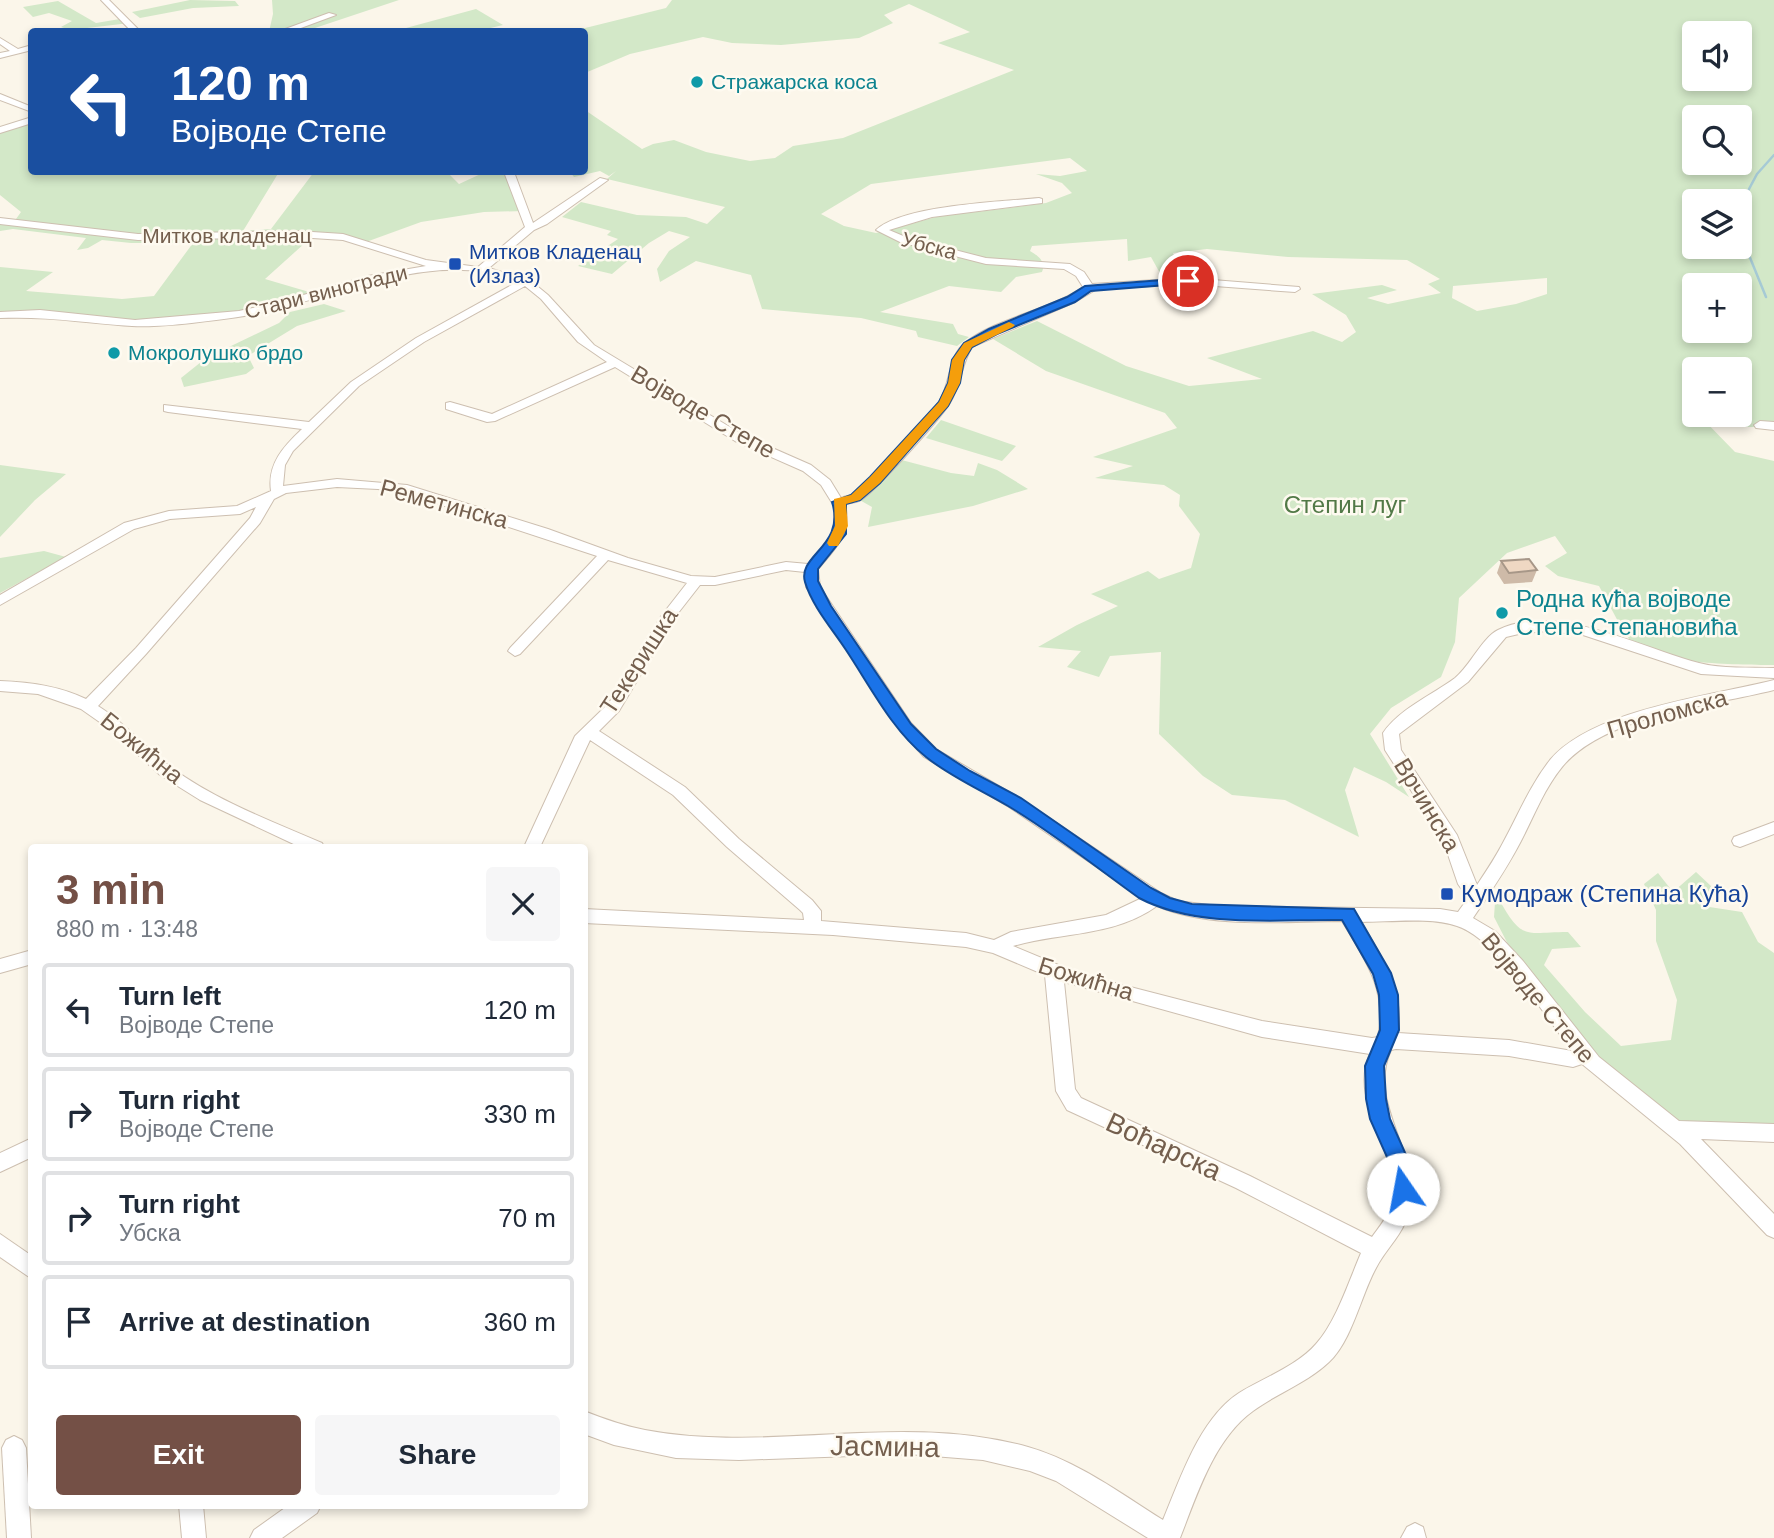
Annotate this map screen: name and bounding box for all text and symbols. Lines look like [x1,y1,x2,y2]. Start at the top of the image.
map controls [1682,21,1752,427]
button: sound [1682,21,1752,91]
icon: left [56,56,147,147]
text: 120 m [171,56,310,110]
place label: Стражарска коса [711,70,878,93]
marker: Стражарска коса [689,74,705,90]
button: search [1682,105,1752,175]
text: Војводе Степе [171,113,387,149]
button: layers [1682,189,1752,259]
street label: Митков кладенац [142,224,312,247]
street label: Убска [899,227,960,264]
place label: Митков Кладенац (Излаз) [469,240,641,287]
pin [1158,251,1218,311]
marker: Митков Кладенац (Излаз) [447,256,463,272]
street label: Стари виногради [242,260,410,323]
icon: arrive [1169,262,1207,300]
button: + [1682,273,1752,343]
place label: Мокролушко брдо [128,341,303,364]
marker: Мокролушко брдо [106,345,122,361]
button: − [1682,357,1752,427]
street label: Војводе Степе [626,359,780,464]
street label: Реметинска [377,473,512,534]
park label: Степин луг [1284,491,1406,518]
place label: Родна кућа војводе Степе Степановића [1516,585,1738,640]
street label: Текеришка [594,602,683,719]
marker: Родна кућа војводе Степе Степановића [1494,605,1510,621]
street label: Проломска [1604,683,1731,744]
street label: Божићна [96,706,189,789]
street label: Врчинска [1389,753,1466,857]
text: 3 min [56,866,166,913]
button: close [486,867,560,941]
place label: Кумодраж (Степина Кућа) [1461,880,1749,907]
marker: Кумодраж (Степина Кућа) [1439,886,1455,902]
text: 880 m · 13:48 [56,916,198,942]
street label: Војводе Степе [1476,927,1601,1068]
street label: Божићна [1035,951,1138,1006]
text: Turn left [119,981,221,1011]
icon: left [60,991,98,1029]
text: 120 m [484,995,556,1025]
text: Војводе Степе [119,1012,274,1038]
text: Turn right [119,1085,240,1115]
icon: right [60,1095,98,1133]
text: 330 m [484,1099,556,1129]
street label: Воћарска [1101,1106,1227,1187]
text: Војводе Степе [119,1116,274,1142]
position arrow [1366,1152,1440,1226]
text: Turn right [119,1189,240,1219]
icon: right [60,1199,98,1237]
text: 70 m [498,1203,556,1233]
text: Убска [119,1220,181,1246]
icon: arrive [60,1303,98,1341]
text: Arrive at destination [119,1307,370,1337]
text: 360 m [484,1307,556,1337]
button: Exit [56,1415,301,1495]
button: Share [315,1415,560,1495]
street label: Јасмина [830,1430,940,1463]

